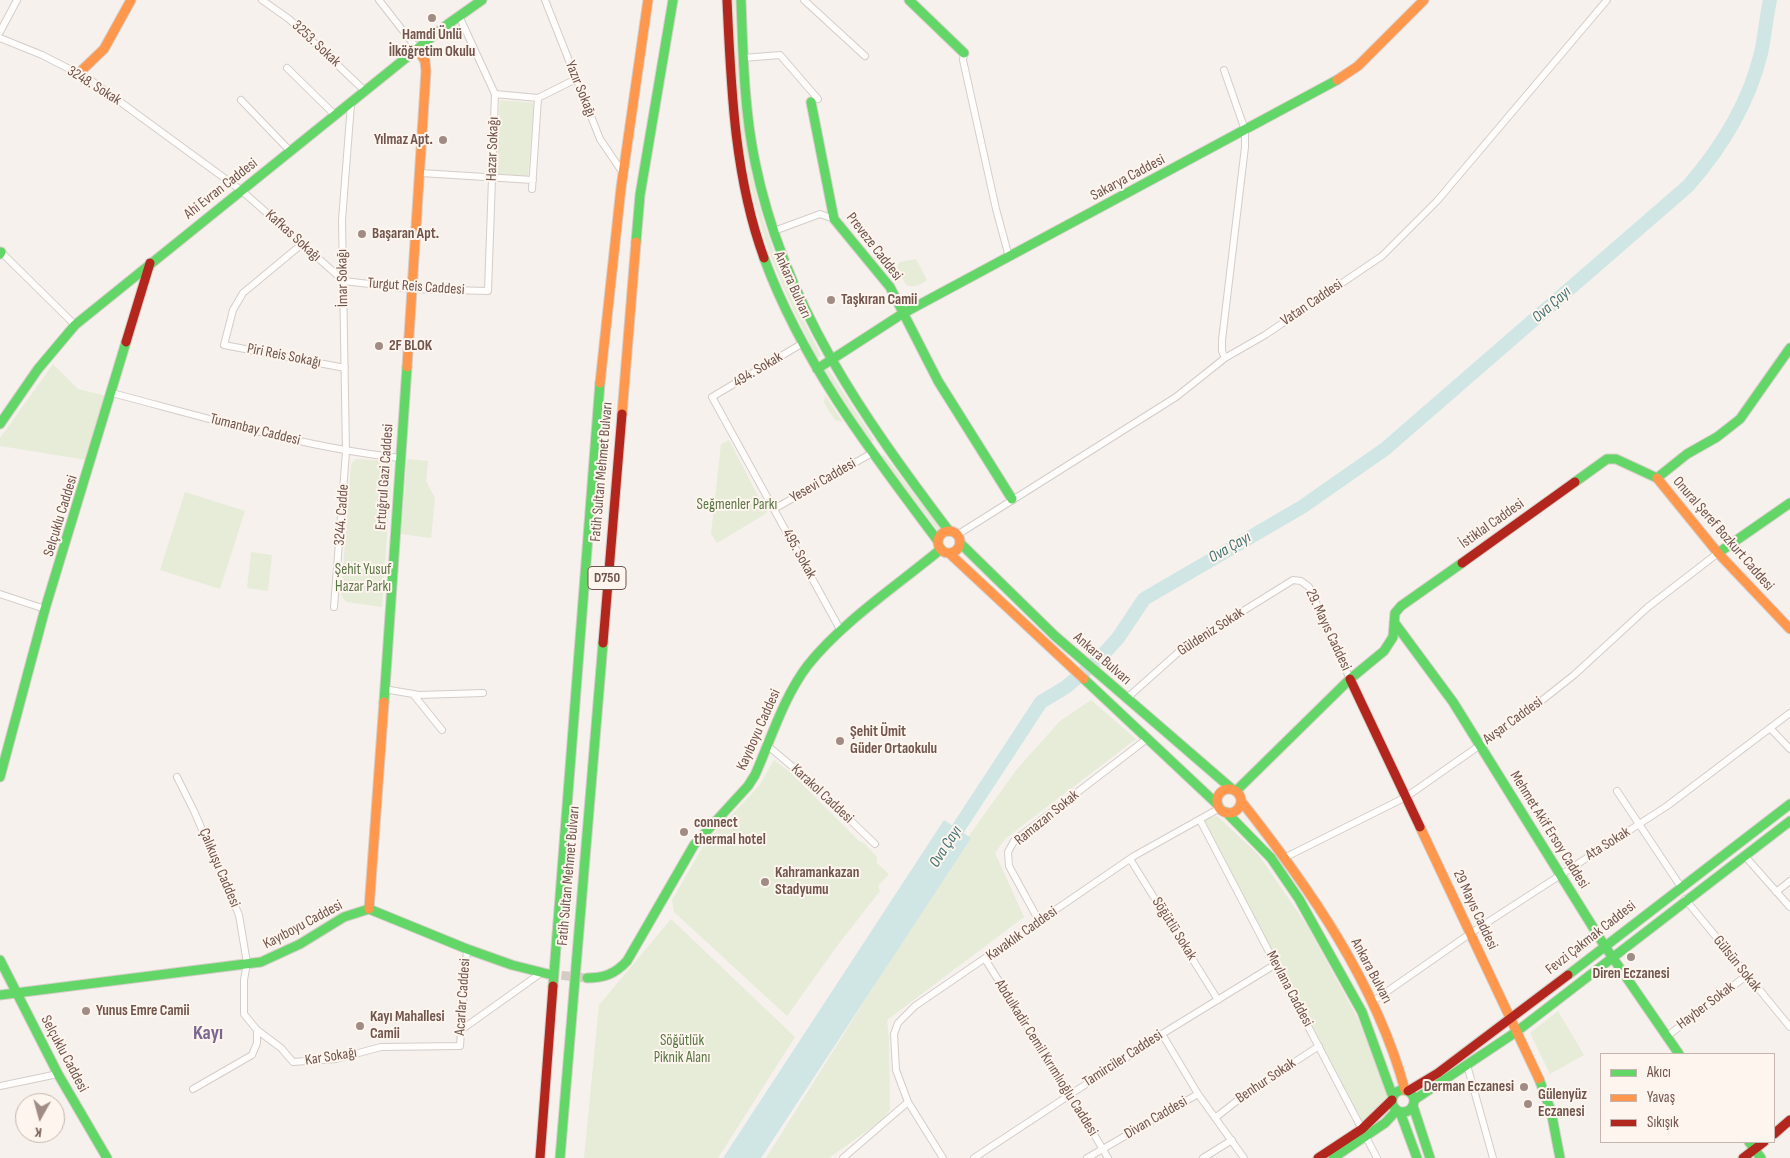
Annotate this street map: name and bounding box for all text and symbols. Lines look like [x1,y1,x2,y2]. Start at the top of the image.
marker: Hamdi Ünlü İlköğretim Okulu [426,12,438,24]
street label: 3253. Sokak [288,17,344,71]
place label: Hamdi Ünlü İlköğretim Okulu [389,26,475,61]
street label: Yazır Sokağı [561,58,599,120]
street label: 3248. Sokak [64,62,124,110]
street label: Hazar Sokağı [483,117,503,181]
place label: Yılmaz Apt. [374,131,433,149]
marker: Yılmaz Apt. [437,134,449,146]
street label: Sakarya Caddesi [1088,151,1168,205]
street label: Ahi Evran Caddesi [181,155,261,223]
street label: Kafkas Sokağı [261,206,325,266]
street label: Preveze Caddesi [842,209,906,285]
place label: Başaran Apt. [372,225,439,243]
marker: Başaran Apt. [356,228,368,240]
street label: İmar Sokağı [333,249,353,307]
street label: Ankara Bulvarı [769,249,815,321]
street label: Turgut Reis Caddesi [367,275,465,299]
street label: Vatan Caddesi [1278,276,1346,330]
water label: Ova Çayı [1529,283,1575,327]
place label: Taşkıran Camii [841,291,917,309]
marker: Taşkıran Camii [825,294,837,306]
place label: 2F BLOK [389,337,432,355]
street label: Piri Reis Sokağı [246,340,322,372]
marker: 2F BLOK [373,340,385,352]
street label: 494. Sokak [730,348,786,392]
street label: Fatih Sultan Mehmet Bulvarı [587,401,617,543]
street label: Tumanbay Caddesi [208,410,302,450]
street label: Ertuğrul Gazi Caddesi [372,423,398,531]
street label: Yesevi Caddesi [787,455,859,507]
street label: Selçuklu Caddesi [40,473,82,559]
street label: Onural Şeref Bozkurt Caddesi [1668,473,1778,595]
street label: 3244. Cadde [331,484,353,546]
street label: İstiklal Caddesi [1456,495,1528,553]
park label: Seğmenler Parkı [697,496,777,514]
street label: 495. Sokak [778,526,820,582]
water label: Ova Çayı [1205,528,1255,568]
park label: Şehit Yusuf Hazar Parkı [335,561,391,596]
road number: D750 [588,566,626,590]
street label: 29. Mayıs Caddesi [1301,586,1355,674]
street label: Güldeniz Sokak [1174,604,1248,660]
street label: Ankara Bulvarı [1069,629,1135,689]
street label: Kayıboyu Caddesi [733,686,785,774]
street label: Avşar Caddesi [1480,693,1546,749]
place label: Şehit Ümit Güder Ortaokulu [850,723,937,758]
marker: Şehit Ümit Güder Ortaokulu [834,735,846,747]
street label: Karakol Caddesi [787,761,857,827]
street label: Mehmet Akif Ersoy Caddesi [1506,768,1592,892]
street label: Ramazan Sokak [1011,787,1083,849]
street label: Fatih Sultan Mehmet Bulvarı [554,805,584,947]
place label: connect thermal hotel [694,814,766,849]
water label: Ova Çayı [926,823,966,871]
street label: Ata Sokak [1582,823,1634,865]
street label: Çalıkuşu Caddesi [194,826,244,910]
marker: connect thermal hotel [678,826,690,838]
place label: Kahramankazan Stadyumu [775,864,859,899]
street label: 29 Mayıs Caddesi [1449,867,1501,953]
marker: Kahramankazan Stadyumu [759,876,771,888]
street label: Söğütlü Sokak [1148,894,1200,964]
street label: Kayıboyu Caddesi [260,897,346,953]
street label: Fevzi Çakmak Caddesi [1542,897,1640,979]
street label: Kavaklık Caddesi [983,903,1061,965]
street label: Gülsün Sokak [1709,932,1765,996]
street label: Ankara Bulvarı [1346,935,1396,1007]
street label: Mevlana Caddesi [1262,948,1316,1030]
marker: Diren Eczanesi [1625,951,1637,963]
street label: Acarlar Caddesi [451,958,475,1036]
place label: Diren Eczanesi [1592,965,1670,983]
street label: Abdulkadir Cemil Kırımlıoğlu Caddesi [990,976,1102,1140]
street label: Hayber Sokak [1673,978,1739,1034]
place label: Yunus Emre Camii [96,1002,190,1020]
marker: Yunus Emre Camii [80,1005,92,1017]
place label: Kayı Mahallesi Camii [370,1008,445,1043]
street label: Selçuklu Caddesi [36,1013,92,1095]
marker: Kayı Mahallesi Camii [354,1020,366,1032]
district label: Kayı [193,1022,223,1046]
street label: Tamirciler Caddesi [1080,1027,1166,1091]
park label: Söğütlük Piknik Alanı [654,1032,710,1067]
street label: Kar Sokağı [304,1044,358,1070]
legend [1600,1053,1775,1143]
street label: Benhur Sokak [1233,1054,1299,1108]
text: Akıcı [1647,1063,1671,1082]
place label: Derman Eczanesi [1424,1078,1514,1096]
marker: Derman Eczanesi [1518,1081,1530,1093]
place label: Gülenyüz Eczanesi [1538,1086,1587,1121]
text: Yavaş [1647,1088,1675,1107]
north arrow [15,1093,65,1143]
street label: Divan Caddesi [1121,1093,1191,1143]
marker: Gülenyüz Eczanesi [1522,1098,1534,1110]
text: Sıkışık [1647,1113,1679,1132]
text: K [34,1124,43,1141]

